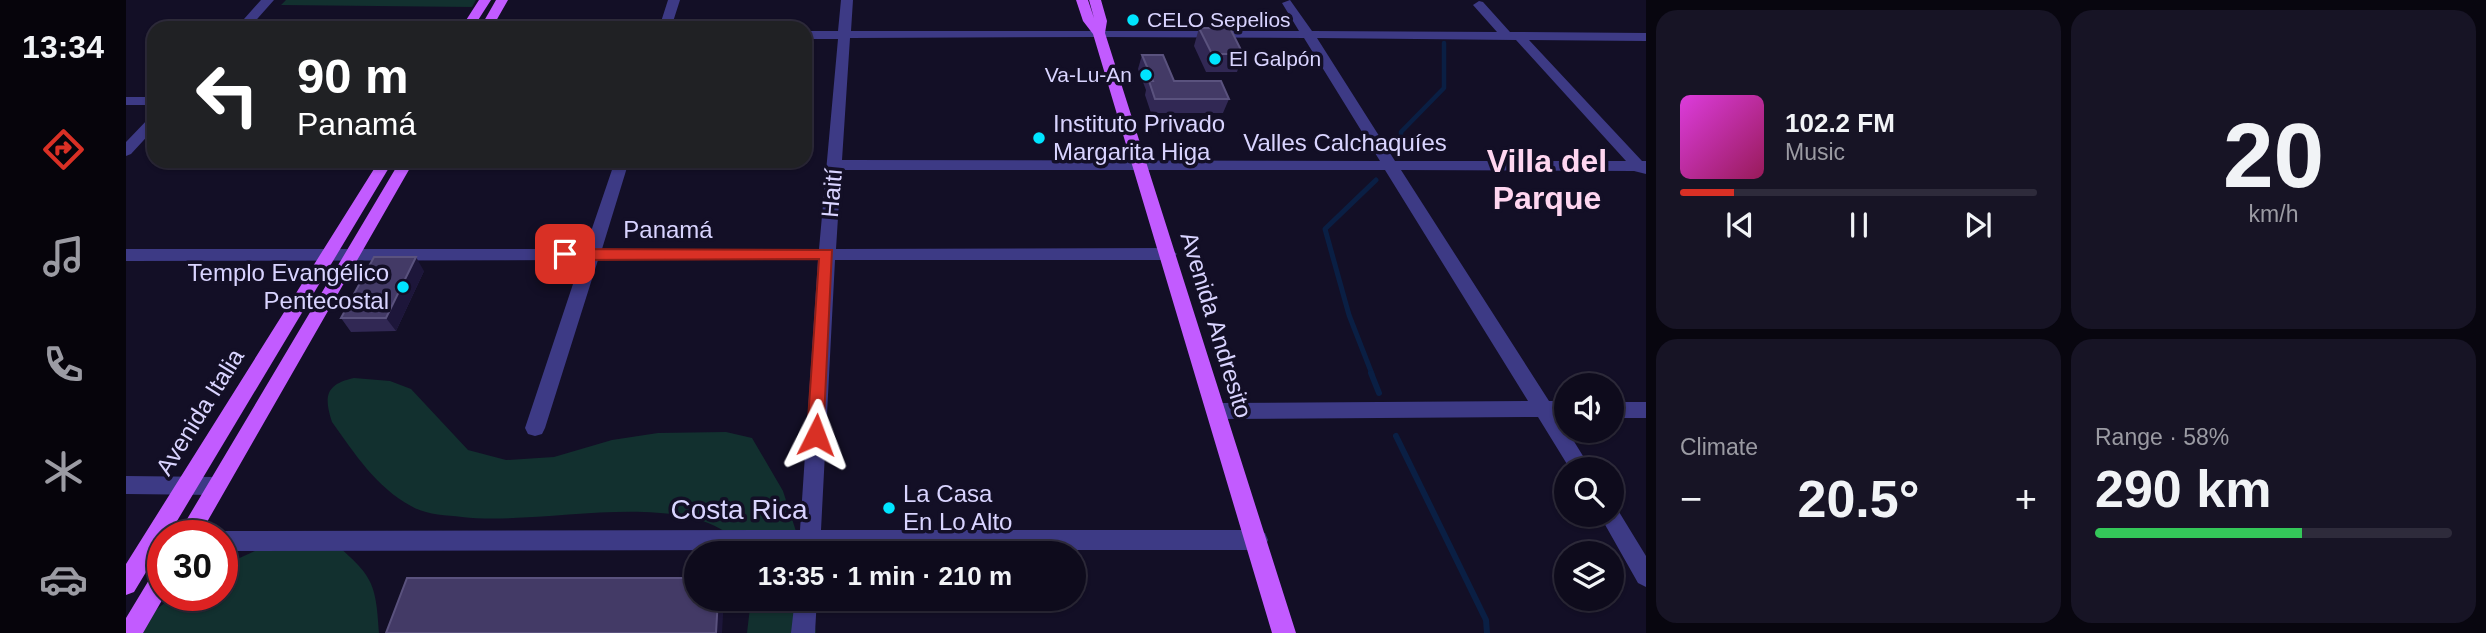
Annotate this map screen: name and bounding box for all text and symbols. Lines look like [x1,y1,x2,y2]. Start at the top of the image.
place label: CELO Sepelios [1147,8,1291,31]
marker: CELO Sepelios [1125,12,1141,28]
text: 13:34 [22,29,104,65]
place label: El Galpón [1229,47,1321,70]
icon: left [182,49,273,140]
text: 90 m [297,49,409,103]
marker: El Galpón [1207,51,1223,67]
place label: Va-Lu-An [1045,63,1132,86]
marker: Va-Lu-An [1138,67,1154,83]
text: 20 [2223,105,2324,206]
text: Panamá [297,106,416,142]
text: 102.2 FM [1785,108,1895,138]
place label: Instituto Privado Margarita Higa [1053,110,1225,165]
icon: directions [39,125,88,174]
street label: Valles Calchaquíes [1243,129,1447,156]
marker: Instituto Privado Margarita Higa [1031,130,1047,146]
text: Music [1785,139,1845,165]
district label: Villa del Parque [1487,143,1607,216]
street label: Haití [816,167,847,219]
text: km/h [2249,201,2298,227]
icon: previous [1721,206,1759,244]
icon: pause [1840,206,1878,244]
icon: next [1959,206,1997,244]
street label: Panamá [623,216,713,243]
pin [535,224,595,284]
street label: Avenida Andresito [1175,229,1258,421]
icon: music [39,232,88,281]
icon: arrive [546,235,584,273]
place label: Templo Evangélico Pentecostal [188,259,389,314]
marker: Templo Evangélico Pentecostal [395,279,411,295]
icon: phone [39,340,88,389]
street label: Avenida Italia [150,343,249,480]
map controls [1554,373,1624,611]
button: sound [1554,373,1624,443]
position arrow [779,398,853,472]
text: Range · 58% [2095,424,2229,450]
text: Climate [1680,434,1758,460]
icon: climate [39,447,88,496]
button: search [1554,457,1624,527]
text: 290 km [2095,460,2271,518]
text: 20.5° [1797,470,1920,528]
text: − [1680,478,1702,520]
text: + [2015,478,2037,520]
place label: La Casa En Lo Alto [903,480,1012,535]
street label: Costa Rica [671,494,808,525]
marker: La Casa En Lo Alto [881,500,897,516]
speed limit sign: 30 [147,520,238,611]
button: layers [1554,541,1624,611]
icon: car [39,555,88,604]
text: 13:35 · 1 min · 210 m [758,561,1012,591]

